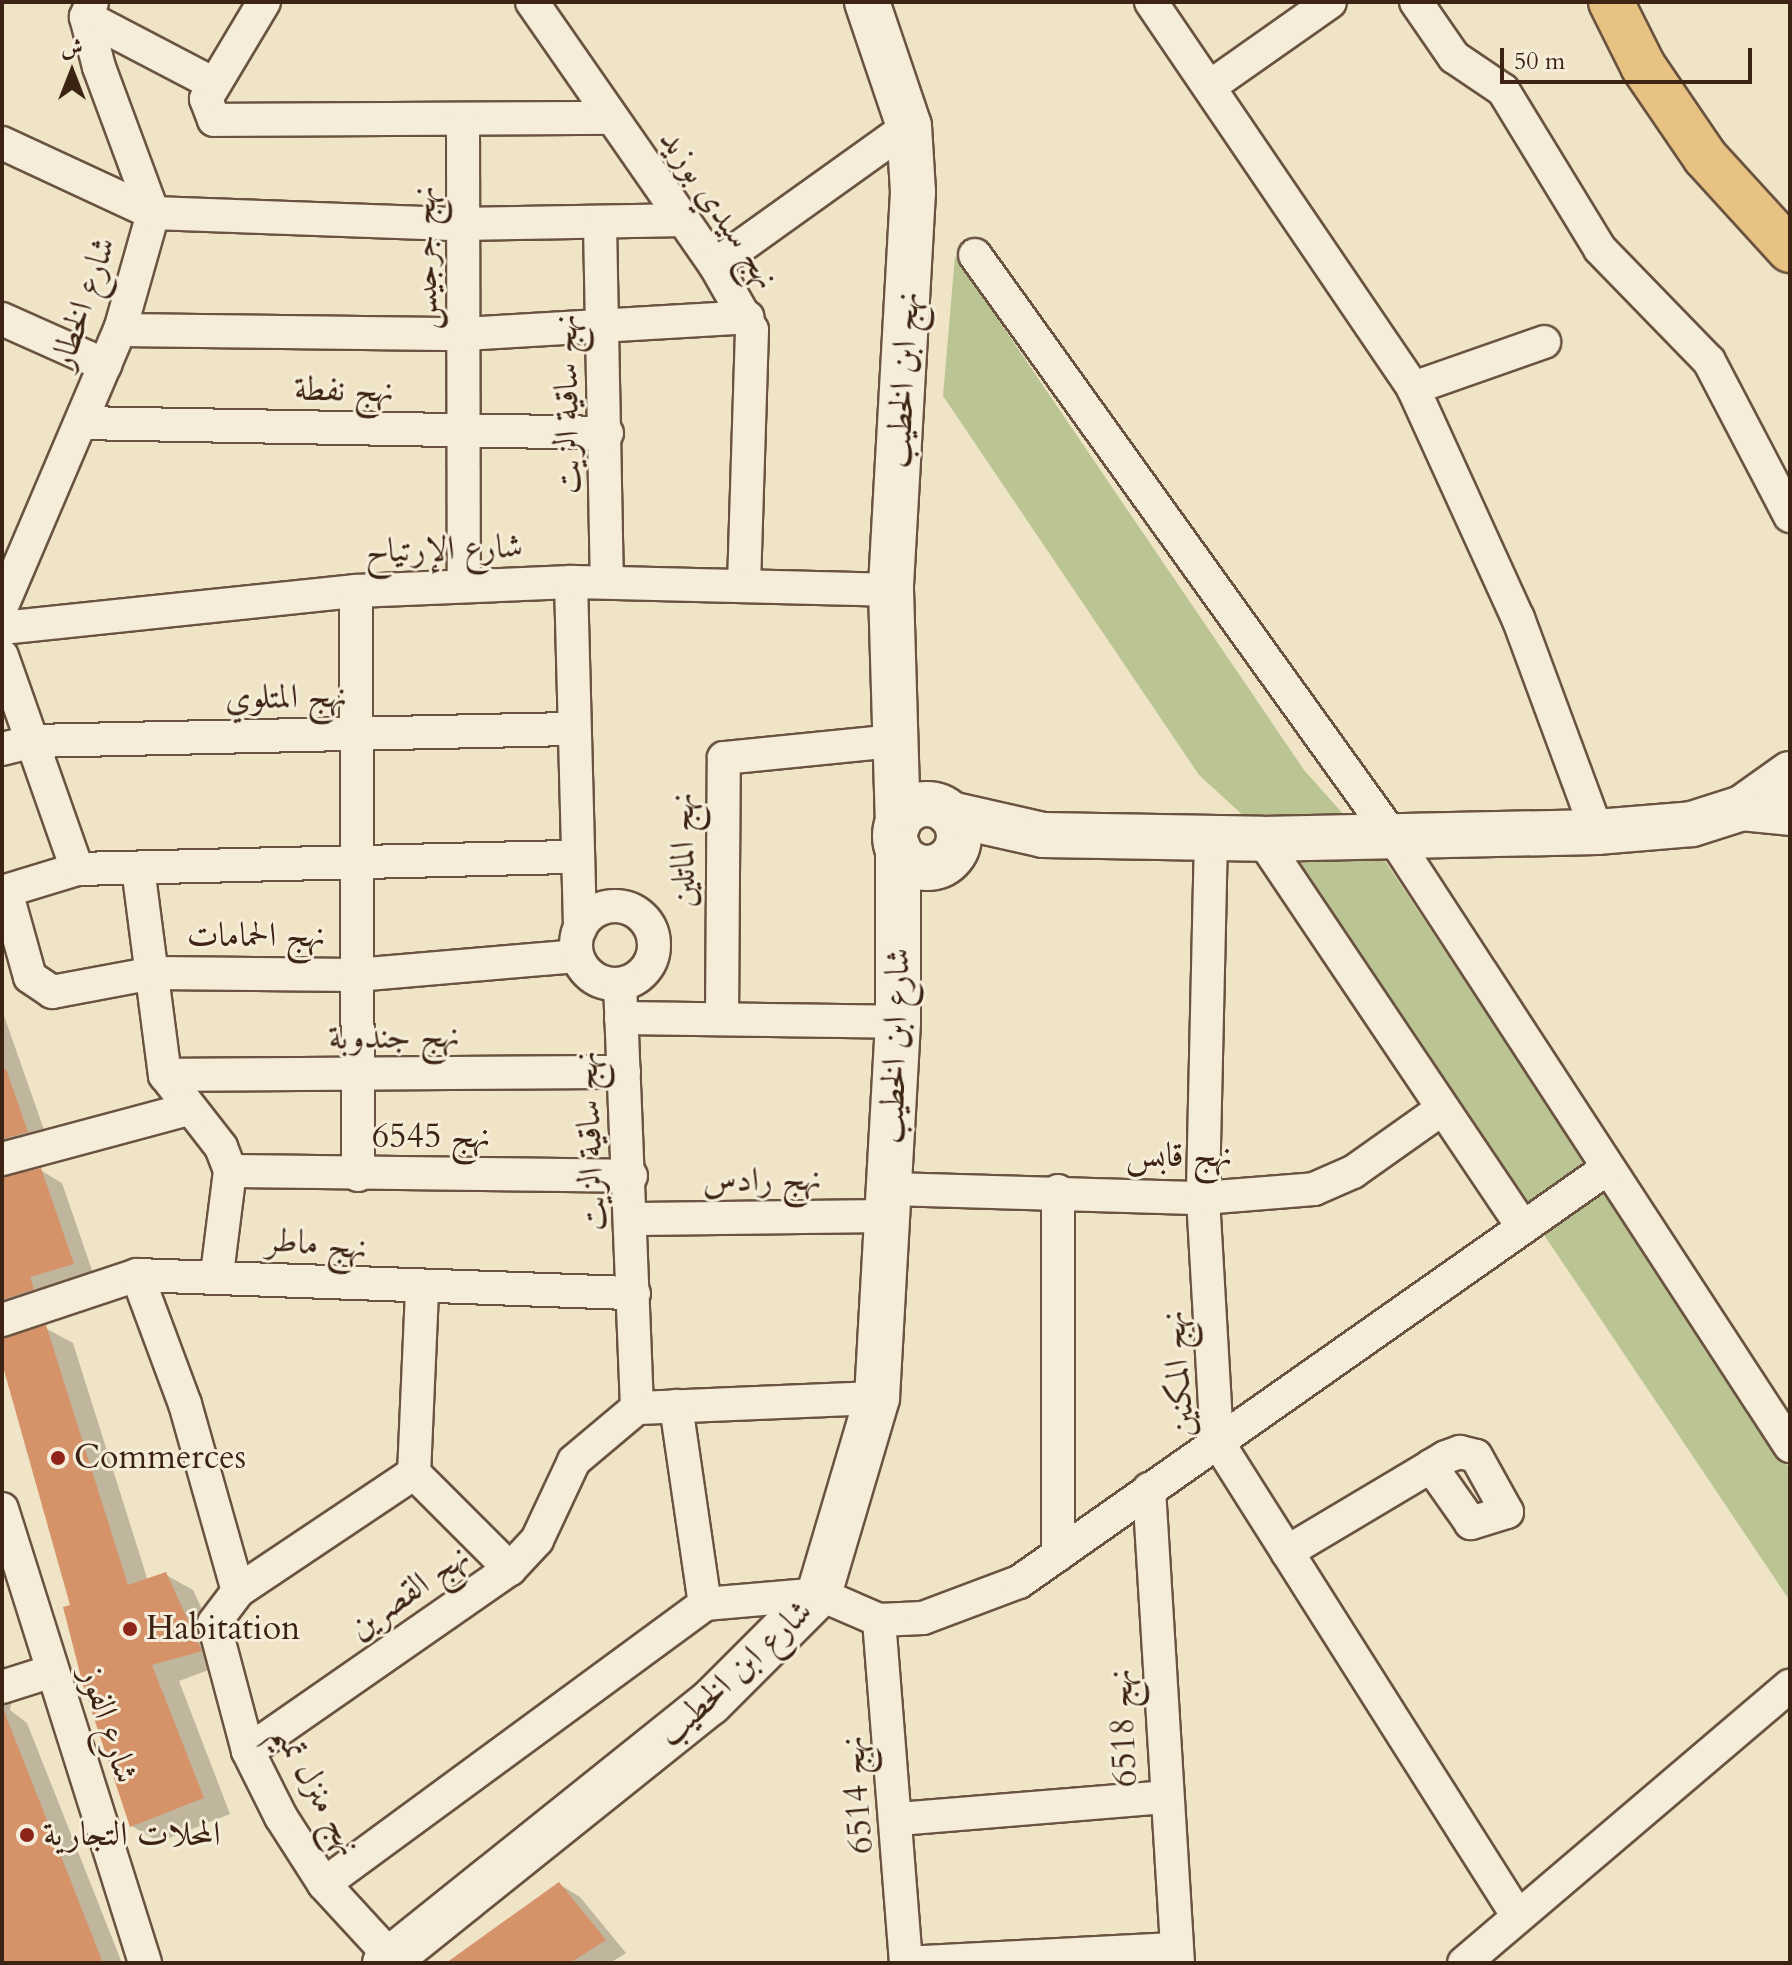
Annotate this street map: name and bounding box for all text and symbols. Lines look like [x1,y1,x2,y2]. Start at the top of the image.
north arrow [32,32,112,112]
scale bar [1504,32,1756,82]
text: ش [61,33,83,63]
text: 50 m [1514,45,1565,78]
street label: نهج سيدي بوزيد [651,121,787,297]
street label: نهج جرجيس [403,185,447,331]
street label: شارع الخطار [41,232,125,374]
street label: نهج ابن الخطيب [878,291,928,469]
street label: نهج ساقية الزيت [545,314,589,494]
street label: نهج نفطة [294,369,394,411]
street label: شارع الإرتياح [364,526,524,572]
street label: نهج المتلوي [225,676,347,718]
street label: نهج الماتلين [662,792,704,908]
street label: نهج الحمامات [187,916,325,956]
street label: شارع ابن الخطيب [871,947,919,1145]
street label: نهج جندوبة [328,1015,460,1059]
street label: نهج ساقية الزيت [565,1050,615,1232]
street label: نهج 6545 [372,1117,490,1157]
street label: نهج قابس [1126,1136,1232,1176]
street label: نهج رادس [702,1159,822,1201]
street label: نهج ماطر [265,1219,369,1269]
street label: نهج المكنين [1152,1309,1204,1439]
place label: Commerces [74,1438,246,1478]
marker: Commerces [49,1449,67,1467]
street label: نهج القصرين [341,1536,477,1648]
street label: شارع ابن الخطيب [649,1591,821,1755]
place label: Habitation [146,1609,300,1649]
marker: Habitation [121,1620,139,1638]
street label: شارع الفوز [71,1662,147,1788]
street label: نهج 6518 [1100,1668,1146,1788]
street label: نهج منزل تميم [264,1717,370,1863]
street label: نهج 6514 [832,1734,882,1856]
place label: المحلات التجارية [43,1815,221,1855]
marker: المحلات التجارية [18,1826,36,1844]

